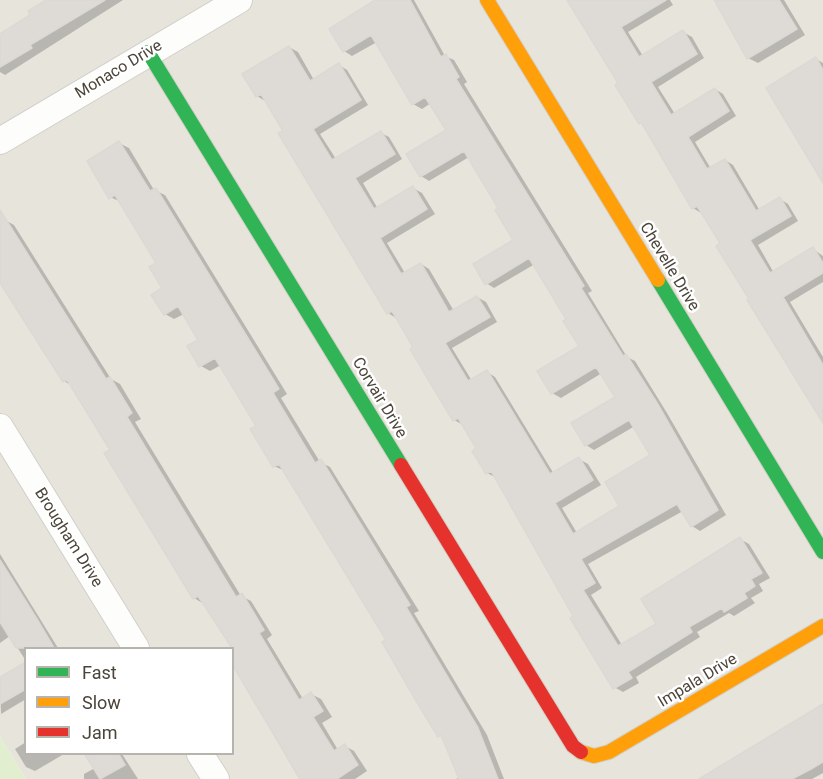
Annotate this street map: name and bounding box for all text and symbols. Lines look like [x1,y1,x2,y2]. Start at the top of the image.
street label: Monaco Drive [72,37,166,103]
street label: Chevelle Drive [635,219,703,315]
street label: Corvair Drive [347,354,411,442]
street label: Brougham Drive [30,485,106,591]
legend [24,647,234,755]
street label: Impala Drive [655,650,741,712]
text: Fast [82,662,117,683]
text: Slow [82,692,121,713]
text: Jam [82,722,118,743]

